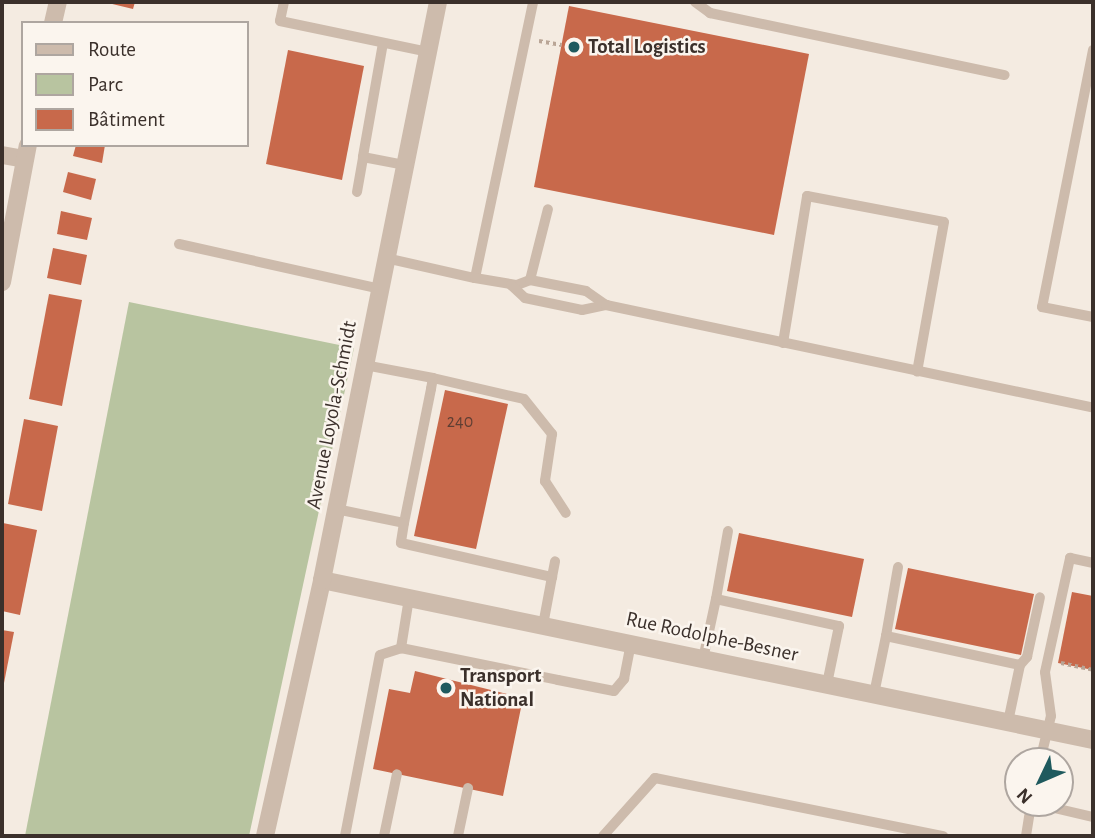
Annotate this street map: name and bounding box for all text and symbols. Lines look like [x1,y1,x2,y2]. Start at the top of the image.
legend [21,21,248,147]
place label: Total Logistics [588,34,706,60]
text: Route [88,39,136,60]
marker: Total Logistics [566,39,582,55]
text: Parc [88,74,123,95]
text: Bâtiment [88,109,165,130]
street label: Avenue Loyola-Schmidt [301,319,363,511]
house number: 240 [447,411,473,433]
street label: Rue Rodolphe-Besner [624,606,800,668]
place label: Transport National [460,663,541,713]
marker: Transport National [438,680,454,696]
north arrow [1004,747,1074,817]
text: N [1014,784,1036,807]

